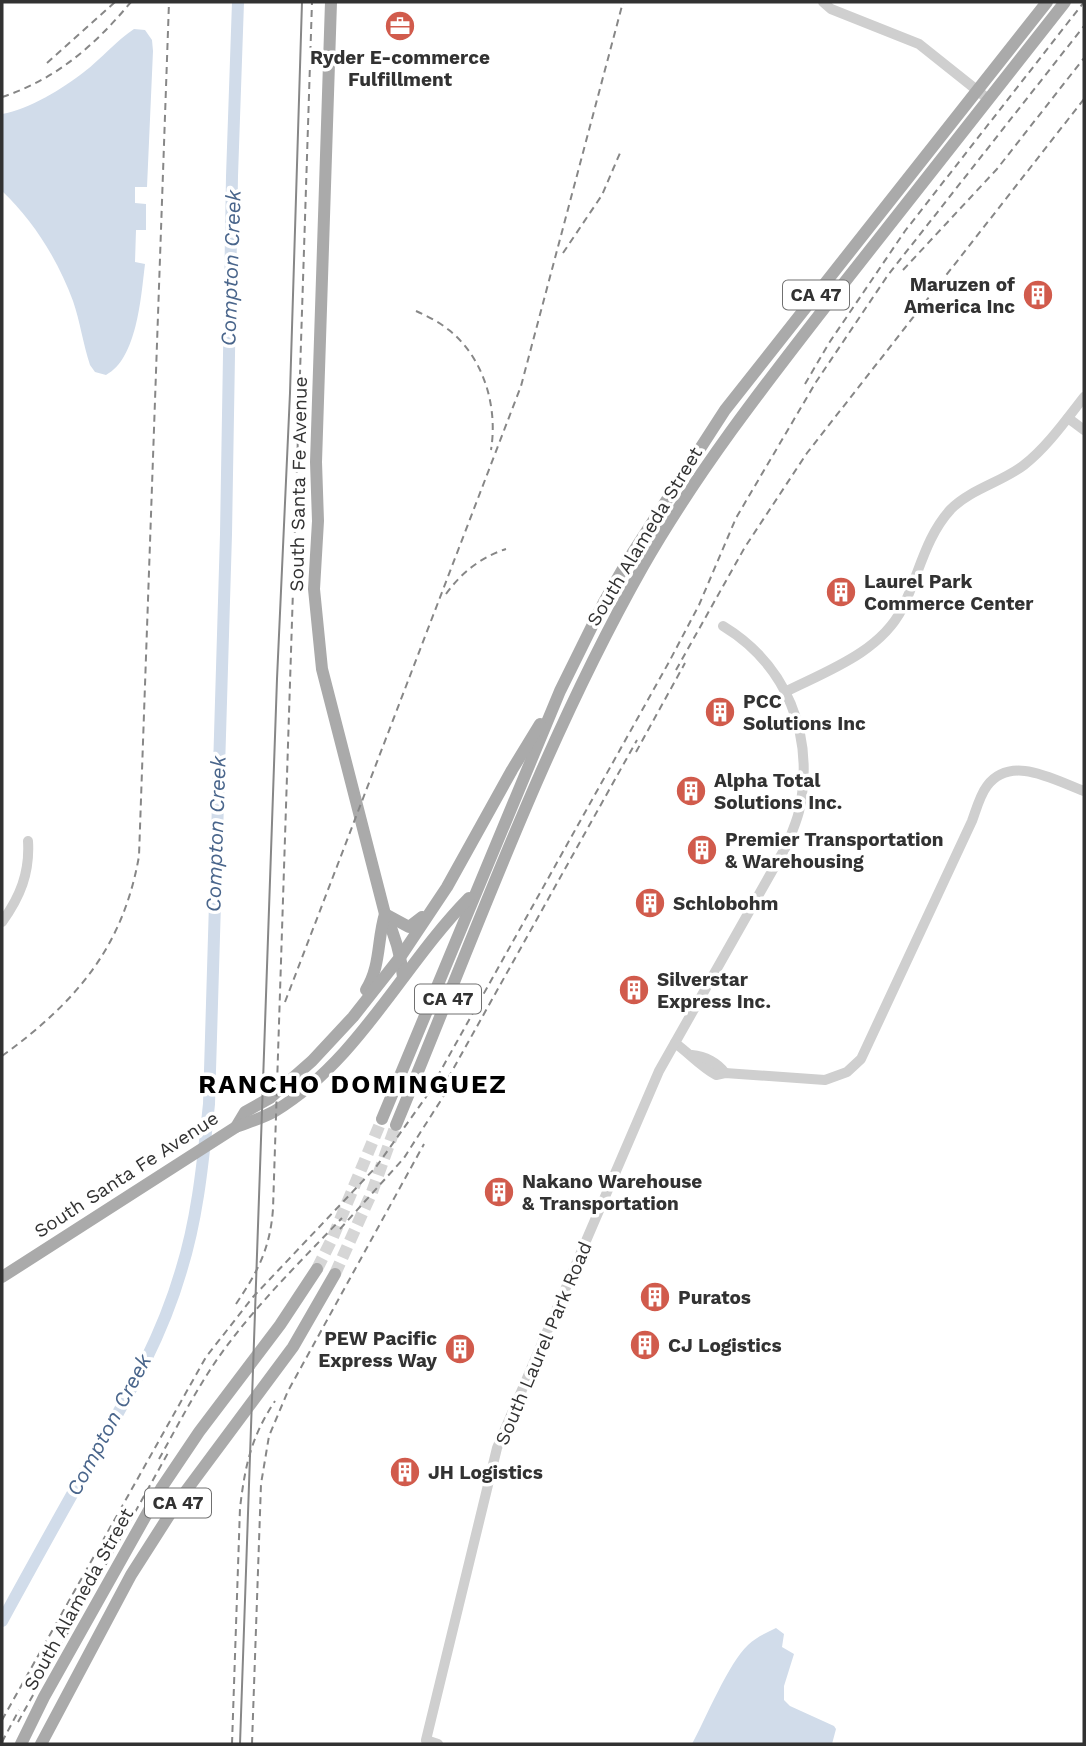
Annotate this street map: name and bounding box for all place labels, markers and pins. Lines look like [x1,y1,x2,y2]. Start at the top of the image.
office icon: Ryder E-commerce Fulfillment [383,9,417,43]
place label: Ryder E-commerce Fulfillment [310,46,490,91]
place label: Maruzen of America Inc [904,273,1015,318]
building icon: Maruzen of America Inc [1021,278,1055,312]
place label: Laurel Park Commerce Center [864,570,1034,615]
building icon: Laurel Park Commerce Center [824,575,858,609]
place label: PCC Solutions Inc [743,690,866,735]
building icon: PCC Solutions Inc [703,695,737,729]
place label: Alpha Total Solutions Inc. [714,769,842,814]
building icon: Alpha Total Solutions Inc. [674,774,708,808]
place label: Premier Transportation & Warehousing [725,828,944,873]
building icon: Premier Transportation & Warehousing [685,833,719,867]
building icon: Schlobohm [633,886,667,920]
place label: Schlobohm [673,892,778,915]
place label: Silverstar Express Inc. [657,968,771,1013]
building icon: Silverstar Express Inc. [617,973,651,1007]
place label: Nakano Warehouse & Transportation [522,1170,702,1215]
building icon: Nakano Warehouse & Transportation [482,1175,516,1209]
building icon: Puratos [638,1280,672,1314]
place label: Puratos [678,1286,751,1309]
place label: PEW Pacific Express Way [318,1327,437,1372]
building icon: CJ Logistics [628,1328,662,1362]
building icon: PEW Pacific Express Way [443,1332,477,1366]
place label: CJ Logistics [668,1334,782,1357]
building icon: JH Logistics [388,1455,422,1489]
place label: JH Logistics [428,1461,543,1484]

